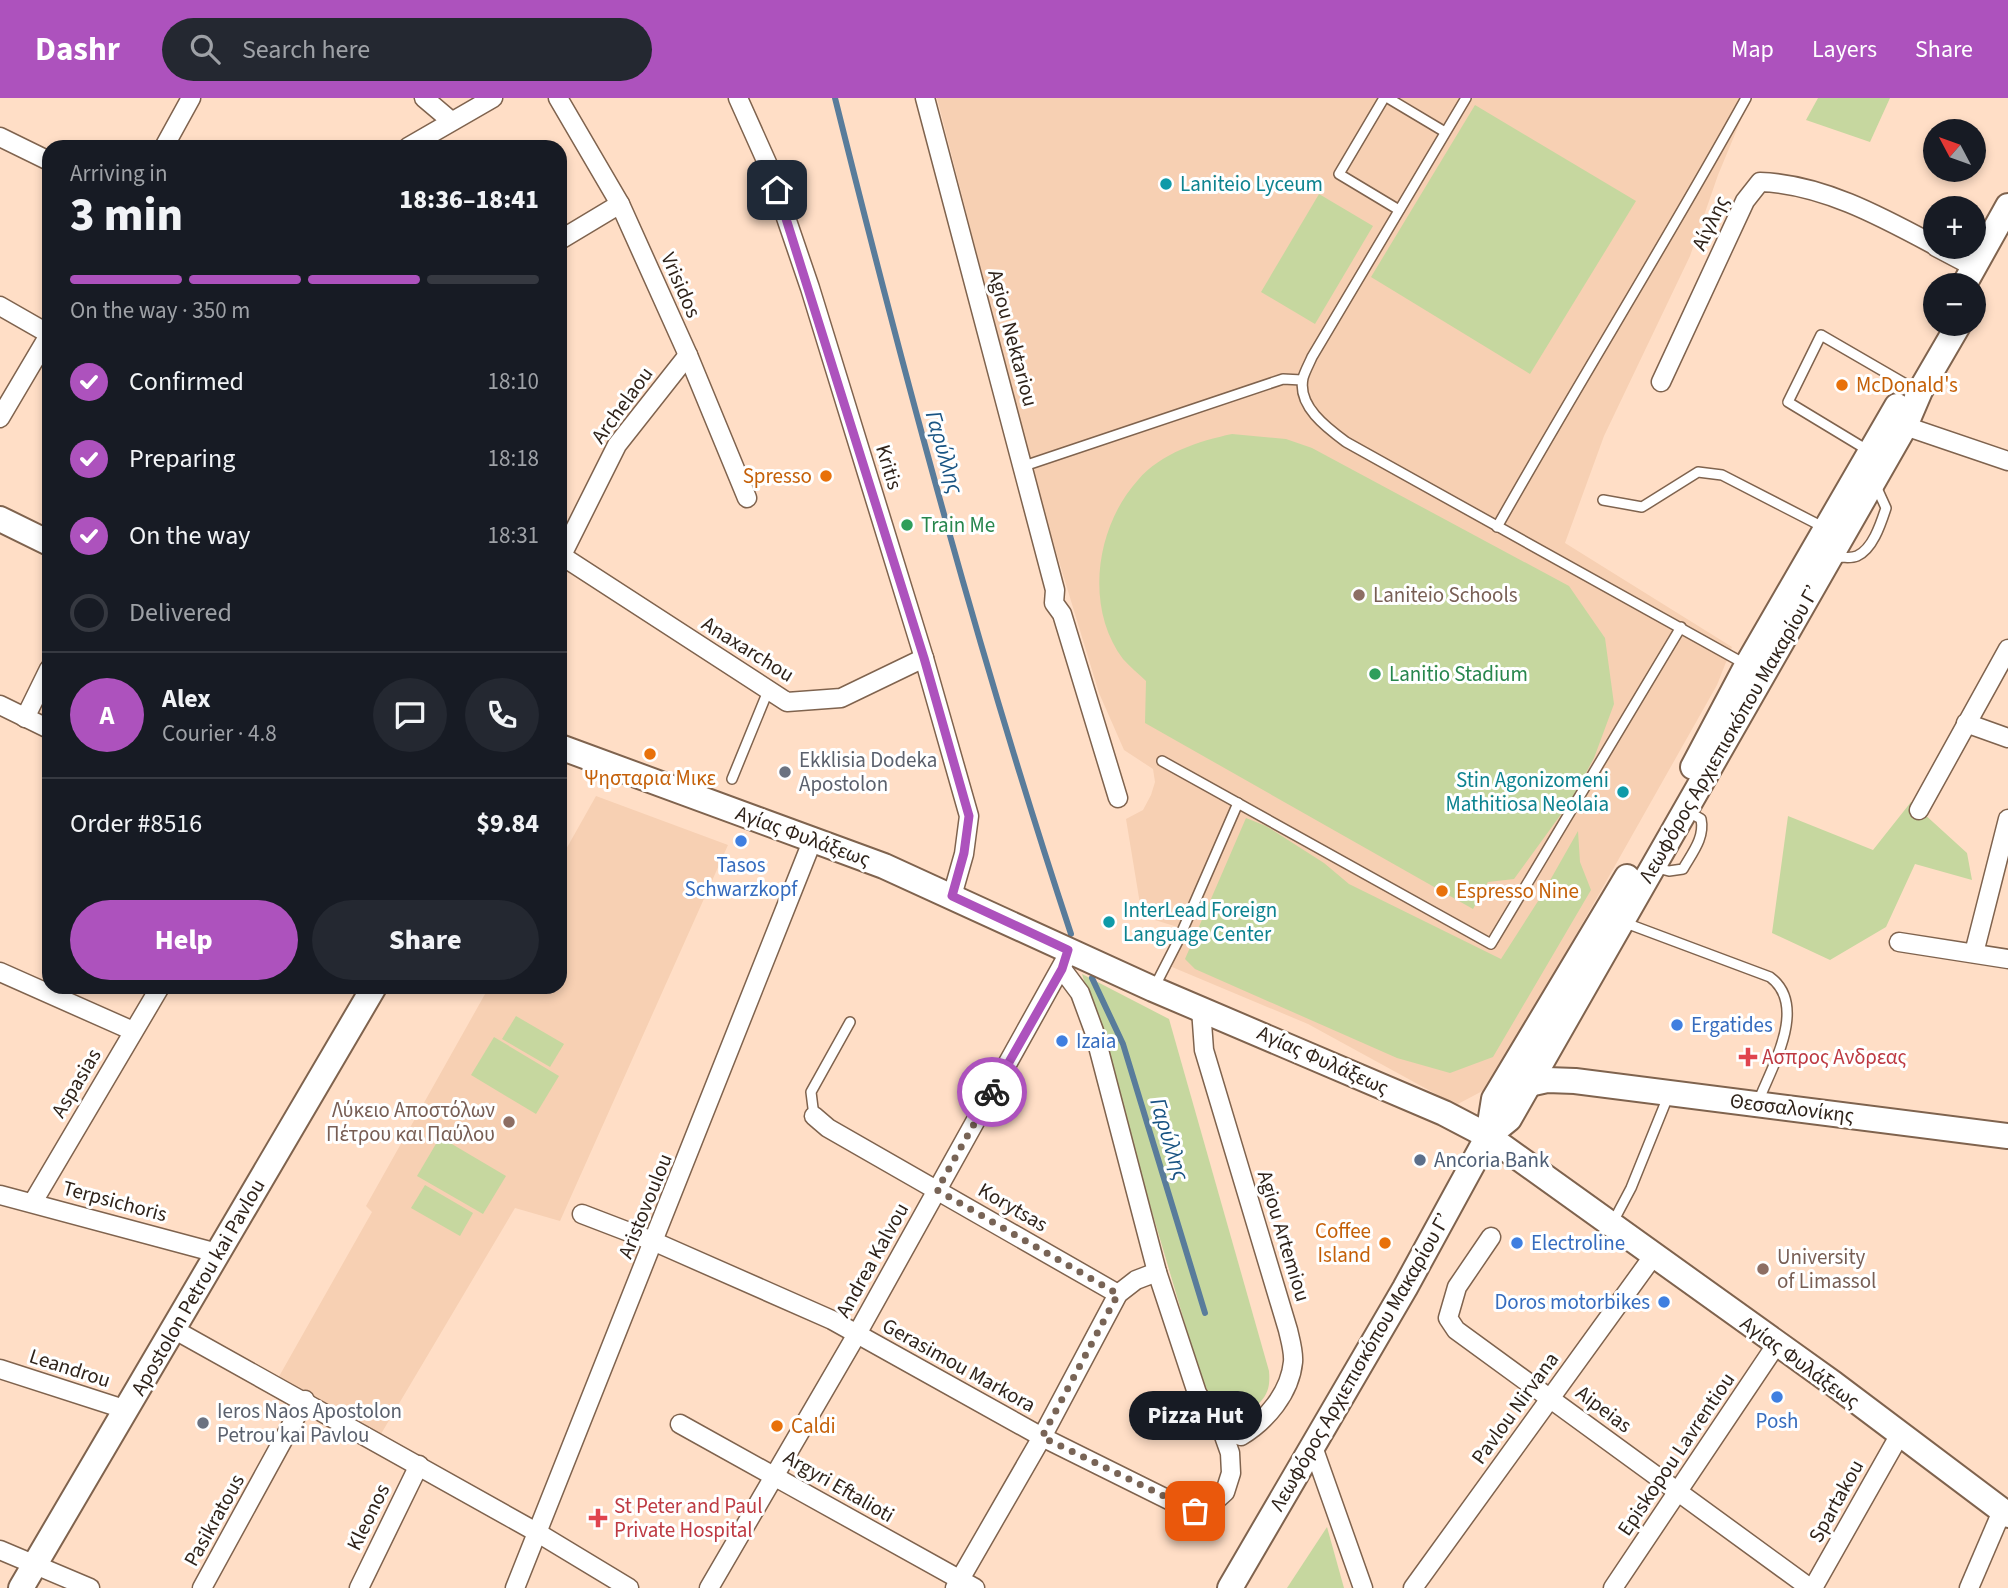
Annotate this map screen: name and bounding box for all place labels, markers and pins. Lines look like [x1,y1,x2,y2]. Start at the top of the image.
pin [747,160,807,220]
place label: Laniteio Lyceum [1180,169,1323,199]
marker: Laniteio Lyceum [1158,176,1174,192]
place label: McDonald's [1856,370,1958,400]
marker: McDonald's [1834,377,1850,393]
place label: Spresso [743,461,812,491]
marker: Spresso [818,468,834,484]
place label: Train Me [921,510,995,540]
marker: Train Me [899,517,915,533]
place label: Laniteio Schools [1373,580,1518,610]
marker: Laniteio Schools [1351,587,1367,603]
place label: Lanitio Stadium [1389,659,1528,689]
marker: Lanitio Stadium [1367,666,1383,682]
place label: Ekklisia Dodeka Apostolon [799,745,937,799]
marker: Ψησταρια Μικε [642,746,658,762]
place label: Ψησταρια Μικε [584,763,716,793]
marker: Ekklisia Dodeka Apostolon [777,764,793,780]
place label: Stin Agonizomeni Mathitiosa Neolaia [1445,765,1609,819]
marker: Stin Agonizomeni Mathitiosa Neolaia [1615,784,1631,800]
marker: Tasos Schwarzkopf [733,833,749,849]
place label: Tasos Schwarzkopf [685,850,798,904]
place label: Espresso Nine [1456,876,1579,906]
marker: Espresso Nine [1434,883,1450,899]
place label: InterLead Foreign Language Center [1123,895,1277,949]
marker: InterLead Foreign Language Center [1101,914,1117,930]
place label: Ergatides [1691,1010,1773,1040]
marker: Ergatides [1669,1017,1685,1033]
place label: Izaia [1076,1026,1116,1056]
marker: Izaia [1054,1033,1070,1049]
place label: Ασπρος Ανδρεας [1762,1042,1907,1072]
marker: Ασπρος Ανδρεας [1740,1049,1756,1065]
place label: Λύκειο Αποστόλων Πέτρου και Παύλου [326,1095,495,1149]
marker: Λύκειο Αποστόλων Πέτρου και Παύλου [501,1114,517,1130]
place label: Ancoria Bank [1434,1145,1550,1175]
marker: Ancoria Bank [1412,1152,1428,1168]
place label: Coffee Island [1315,1216,1371,1270]
place label: Electroline [1531,1228,1625,1258]
marker: Coffee Island [1377,1235,1393,1251]
marker: Electroline [1509,1235,1525,1251]
place label: University of Limassol [1777,1242,1876,1296]
marker: University of Limassol [1755,1261,1771,1277]
place label: Doros motorbikes [1494,1287,1650,1317]
marker: Doros motorbikes [1656,1294,1672,1310]
marker: Posh [1769,1389,1785,1405]
callout: Pizza Hut [1128,1392,1262,1441]
place label: Ieros Naos Apostolon Petrou kai Pavlou [217,1396,402,1450]
place label: Posh [1756,1406,1798,1436]
place label: Caldi [791,1411,836,1441]
marker: Ieros Naos Apostolon Petrou kai Pavlou [195,1415,211,1431]
marker: Caldi [769,1418,785,1434]
pin [1165,1481,1225,1541]
place label: St Peter and Paul Private Hospital [614,1491,763,1545]
marker: St Peter and Paul Private Hospital [588,1508,608,1528]

